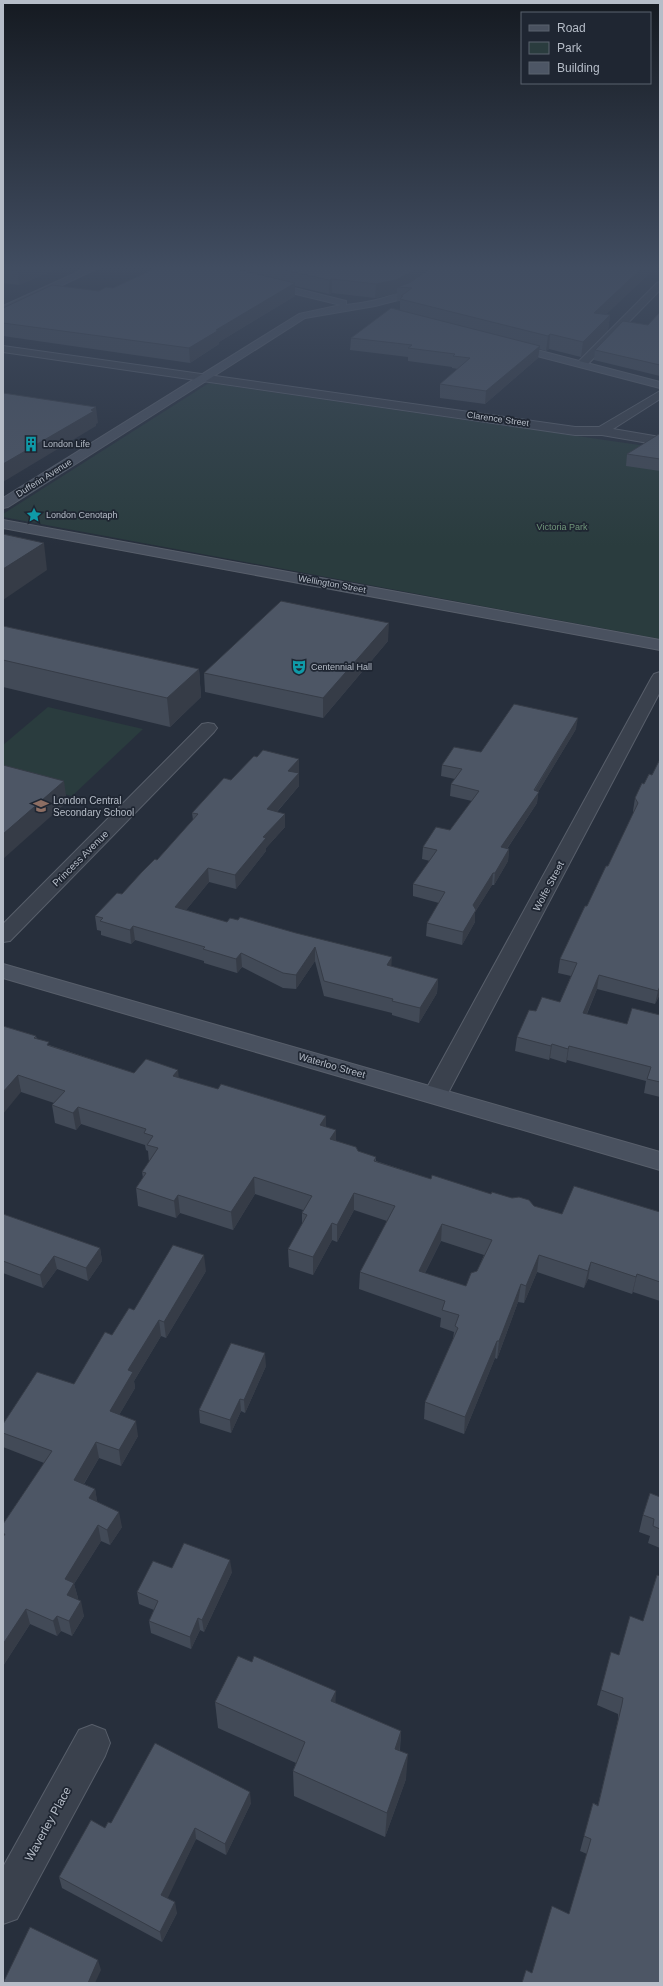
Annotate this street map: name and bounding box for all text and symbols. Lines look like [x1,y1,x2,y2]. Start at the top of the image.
legend [521,12,651,84]
text: Road [557,21,586,35]
text: Park [557,41,583,55]
text: Building [557,61,600,75]
street label: Clarence Street [466,410,530,428]
building icon: London Life [22,435,40,453]
place label: London Life [43,439,90,449]
street label: Dufferin Avenue [14,457,74,499]
place icon: London Cenotaph [25,506,43,524]
place label: London Cenotaph [46,510,118,520]
park label: Victoria Park [537,522,588,532]
street label: Wellington Street [297,573,367,595]
theatre icon: Centennial Hall [290,658,308,676]
place label: Centennial Hall [311,662,372,672]
place label: London Central Secondary School [53,795,134,818]
school or university icon: London Central Secondary School [32,797,50,815]
street label: Princess Avenue [50,828,111,889]
street label: Wolfe Street [531,859,566,913]
street label: Waterloo Street [297,1051,367,1080]
street label: Waverley Place [22,1784,74,1864]

